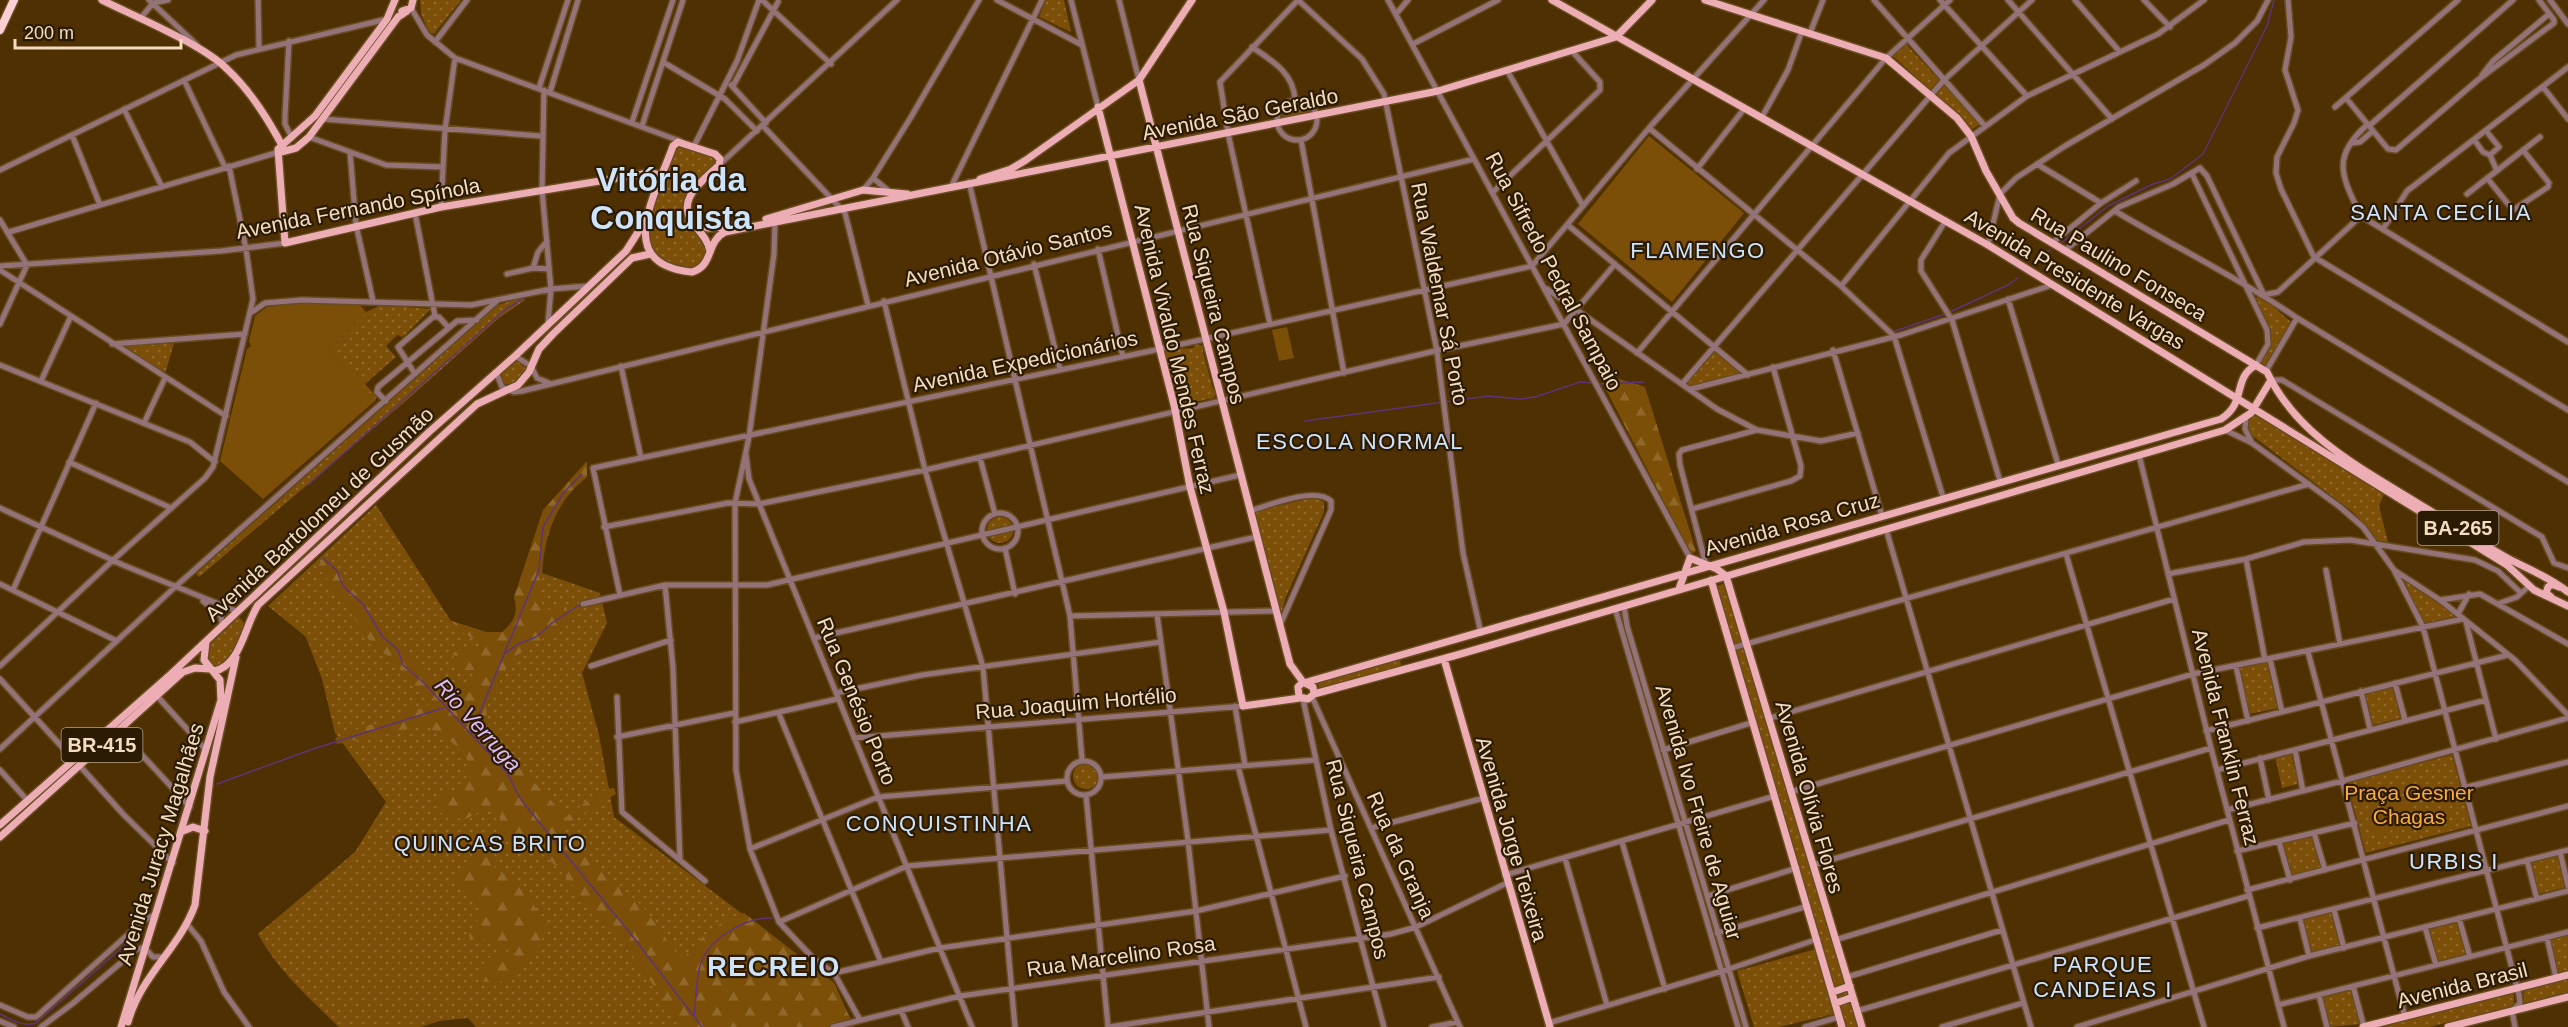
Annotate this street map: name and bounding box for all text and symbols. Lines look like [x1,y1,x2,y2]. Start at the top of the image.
scale bar [15,12,182,50]
text: 200 m [24,23,74,43]
street label: Avenida São Geraldo [1140,84,1340,144]
street label: Rua Sifredo Pedral Sampaio [1481,148,1627,394]
district label: Vitória da Conquista [590,161,752,236]
street label: Avenida Fernando Spínola [234,173,482,243]
street label: Rua Waldemar Sá Porto [1407,180,1473,408]
district label: SANTA CECÍLIA [2350,200,2532,225]
street label: Avenida Vivaldo Mendes Ferraz [1130,202,1220,496]
street label: Rua Siqueira Campos [1178,202,1250,406]
street label: Rua Paulino Fonseca [2027,202,2211,326]
street label: Avenida Presidente Vargas [1961,204,2189,354]
street label: Avenida Otávio Santos [902,217,1114,291]
district label: FLAMENGO [1630,238,1766,263]
street label: Avenida Expedicionários [910,326,1140,396]
street label: Avenida Bartolomeu de Gusmão [200,402,438,626]
district label: ESCOLA NORMAL [1256,429,1464,454]
street label: Avenida Rosa Cruz [1702,488,1882,560]
road number: BA-265 [2418,511,2498,545]
street label: Rua Genésio Porto [813,614,901,788]
street label: Avenida Franklin Ferraz [2188,626,2264,848]
water label: Rio Verruga [430,673,526,777]
street label: Avenida Ivo Freire de Aguiar [1651,682,1747,942]
street label: Rua Joaquim Hortélio [974,683,1178,723]
street label: Avenida Olívia Flores [1771,698,1849,896]
street label: Avenida Juracy Magalhães [112,720,208,968]
road number: BR-415 [62,728,142,762]
street label: Avenida Jorge Teixeira [1472,734,1552,944]
street label: Rua Siqueira Campos [1322,757,1394,961]
park label: Praça Gesner Chagas [2344,781,2474,828]
street label: Rua da Granja [1363,788,1439,922]
district label: CONQUISTINHA [846,811,1032,836]
district label: QUINCAS BRITO [394,831,586,856]
district label: URBIS I [2409,849,2499,874]
street label: Rua Marcelino Rosa [1025,931,1217,981]
district label: RECREIO [707,952,841,982]
district label: PARQUE CANDEIAS I [2033,952,2173,1002]
street label: Avenida Brasil [2394,958,2530,1012]

